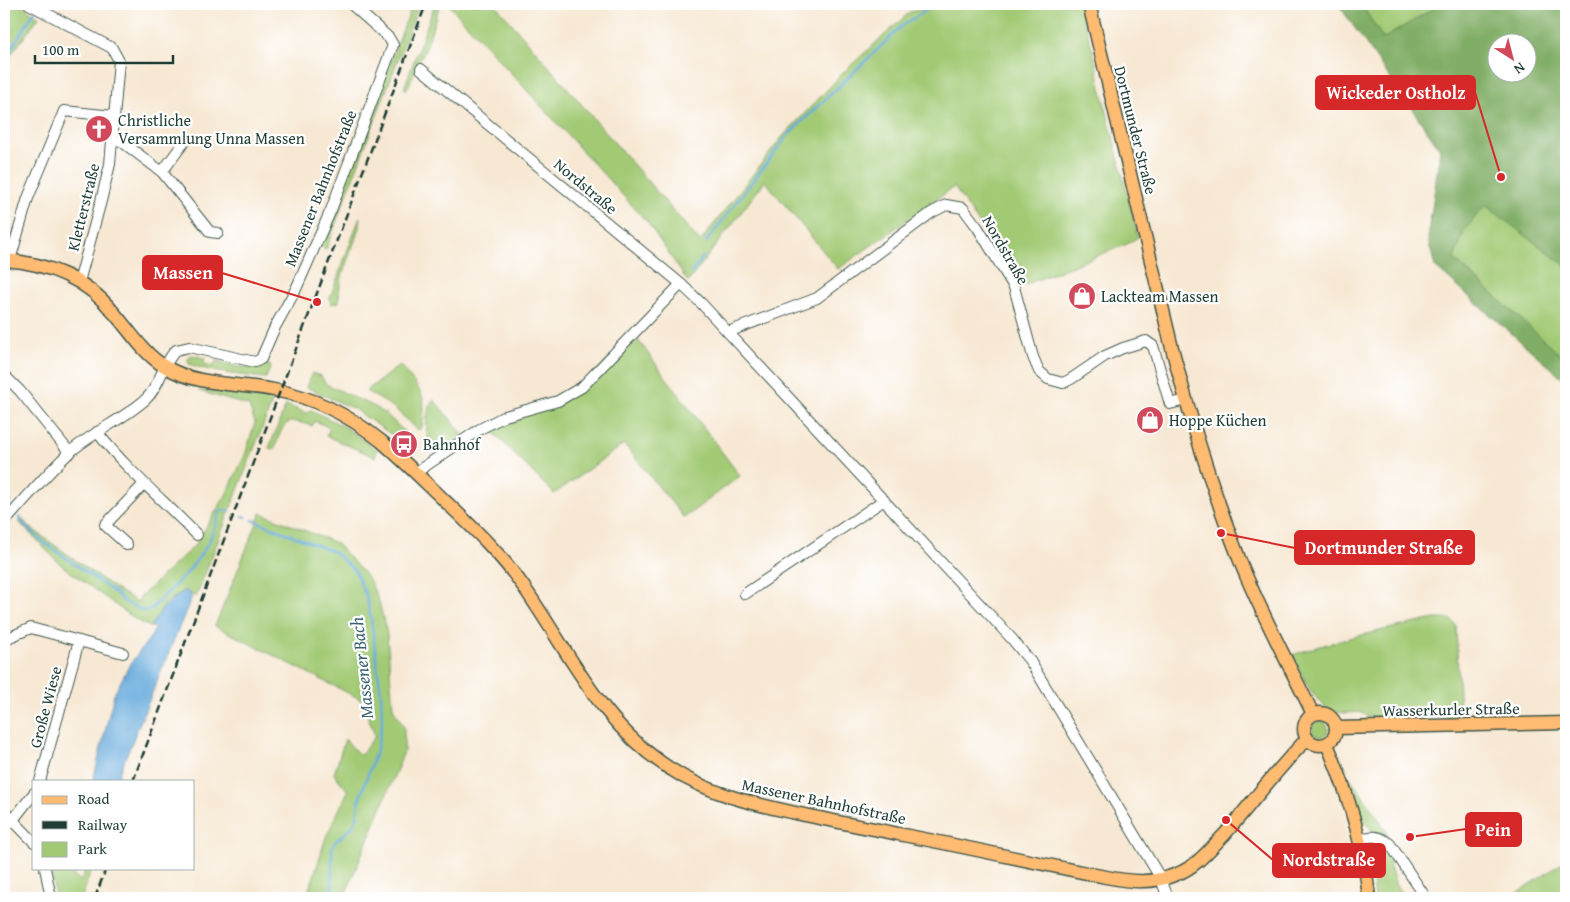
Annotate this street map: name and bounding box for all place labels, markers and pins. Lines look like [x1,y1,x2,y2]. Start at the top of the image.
callout: Wickeder Ostholz [1316,76,1475,109]
place label: Christliche Versammlung Unna Massen [118,108,305,150]
church icon: Christliche Versammlung Unna Massen [84,114,114,144]
callout: Massen [143,256,222,289]
shop icon: Lackteam Massen [1067,281,1097,311]
place label: Lackteam Massen [1101,284,1219,308]
shop icon: Hoppe Küchen [1135,405,1165,435]
place label: Hoppe Küchen [1169,408,1267,432]
bus stop icon: Bahnhof [389,429,419,459]
place label: Bahnhof [423,432,482,456]
callout: Dortmunder Straße [1295,531,1474,564]
callout: Pein [1466,813,1521,846]
callout: Nordstraße [1273,844,1385,877]

